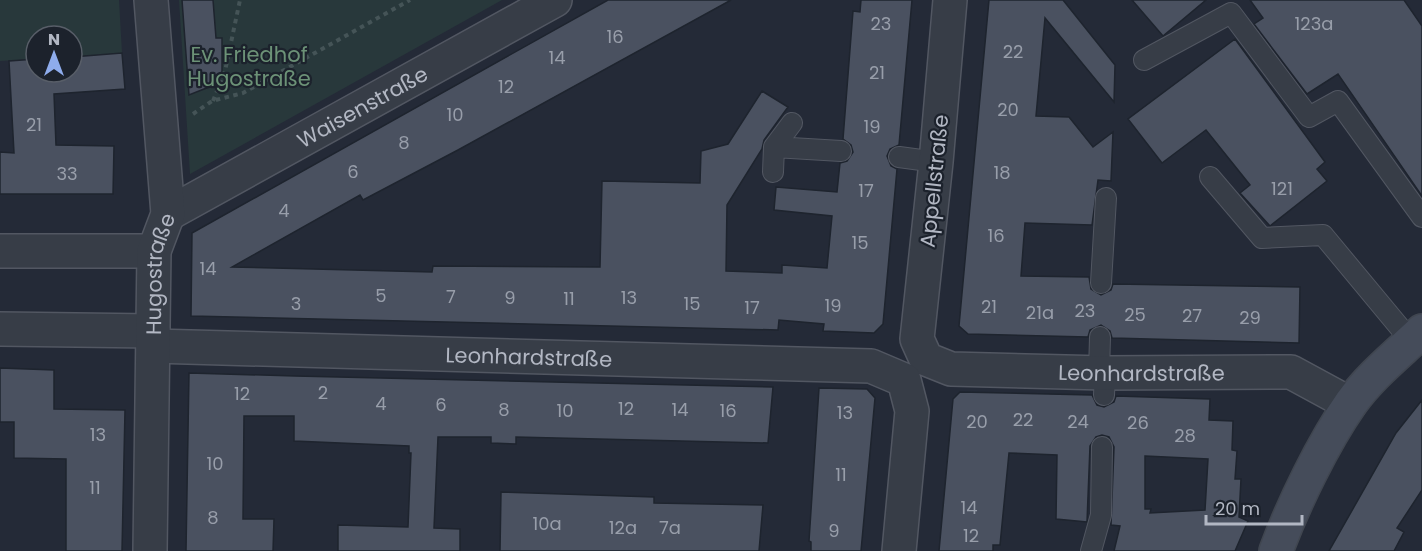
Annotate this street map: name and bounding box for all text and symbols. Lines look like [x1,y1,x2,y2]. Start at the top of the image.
house number: 23 [871,11,891,36]
house number: 123a [1295,11,1333,36]
north arrow [24,24,84,84]
house number: 16 [606,24,624,49]
text: N [48,28,60,51]
house number: 22 [1003,39,1023,64]
park label: Ev. Friedhof Hugostraße [187,40,311,93]
house number: 14 [548,45,566,70]
street label: Waisenstraße [292,59,433,154]
house number: 21 [869,60,885,85]
house number: 12 [498,74,514,99]
house number: 20 [997,97,1019,122]
house number: 10 [446,102,464,127]
house number: 21 [26,112,42,137]
street label: Appellstraße [913,113,955,249]
house number: 19 [863,114,881,139]
house number: 8 [398,130,410,155]
house number: 6 [347,159,359,184]
house number: 18 [993,160,1011,185]
house number: 33 [56,161,78,186]
house number: 121 [1271,176,1293,201]
house number: 17 [858,178,874,203]
house number: 4 [278,198,290,223]
street label: Hugostraße [138,209,182,335]
house number: 16 [987,223,1005,248]
house number: 15 [851,230,869,255]
house number: 14 [199,256,217,281]
house number: 5 [375,283,387,308]
house number: 7 [446,284,456,309]
house number: 9 [504,285,516,310]
house number: 13 [621,285,637,310]
house number: 11 [563,286,575,311]
house number: 3 [291,291,301,316]
house number: 15 [683,291,701,316]
house number: 19 [824,293,842,318]
house number: 21 [981,294,997,319]
house number: 17 [744,295,760,320]
house number: 23 [1075,298,1095,323]
house number: 21a [1026,300,1054,325]
house number: 25 [1124,302,1146,327]
house number: 27 [1182,303,1202,328]
house number: 29 [1239,305,1261,330]
street label: Leonhardstraße [445,340,613,373]
street label: Leonhardstraße [1058,357,1225,388]
house number: 2 [318,380,328,405]
house number: 12 [234,381,250,406]
house number: 4 [375,391,387,416]
house number: 6 [435,392,447,417]
house number: 12 [618,396,634,421]
house number: 8 [498,397,510,422]
house number: 14 [671,397,689,422]
house number: 10 [556,398,574,423]
house number: 16 [719,398,737,423]
house number: 13 [837,400,853,425]
house number: 22 [1013,407,1033,432]
house number: 20 [966,409,988,434]
house number: 24 [1067,409,1089,434]
house number: 26 [1127,410,1149,435]
house number: 13 [90,422,106,447]
house number: 28 [1174,423,1196,448]
house number: 10 [206,451,224,476]
house number: 11 [835,462,847,487]
house number: 11 [89,475,101,500]
scale bar [1206,488,1302,526]
house number: 14 [960,495,978,520]
text: 20 m [1215,496,1260,521]
house number: 8 [207,505,219,530]
house number: 10a [532,511,562,536]
house number: 12a [609,515,637,540]
house number: 7a [659,515,681,540]
house number: 9 [828,518,840,543]
house number: 12 [963,523,979,548]

